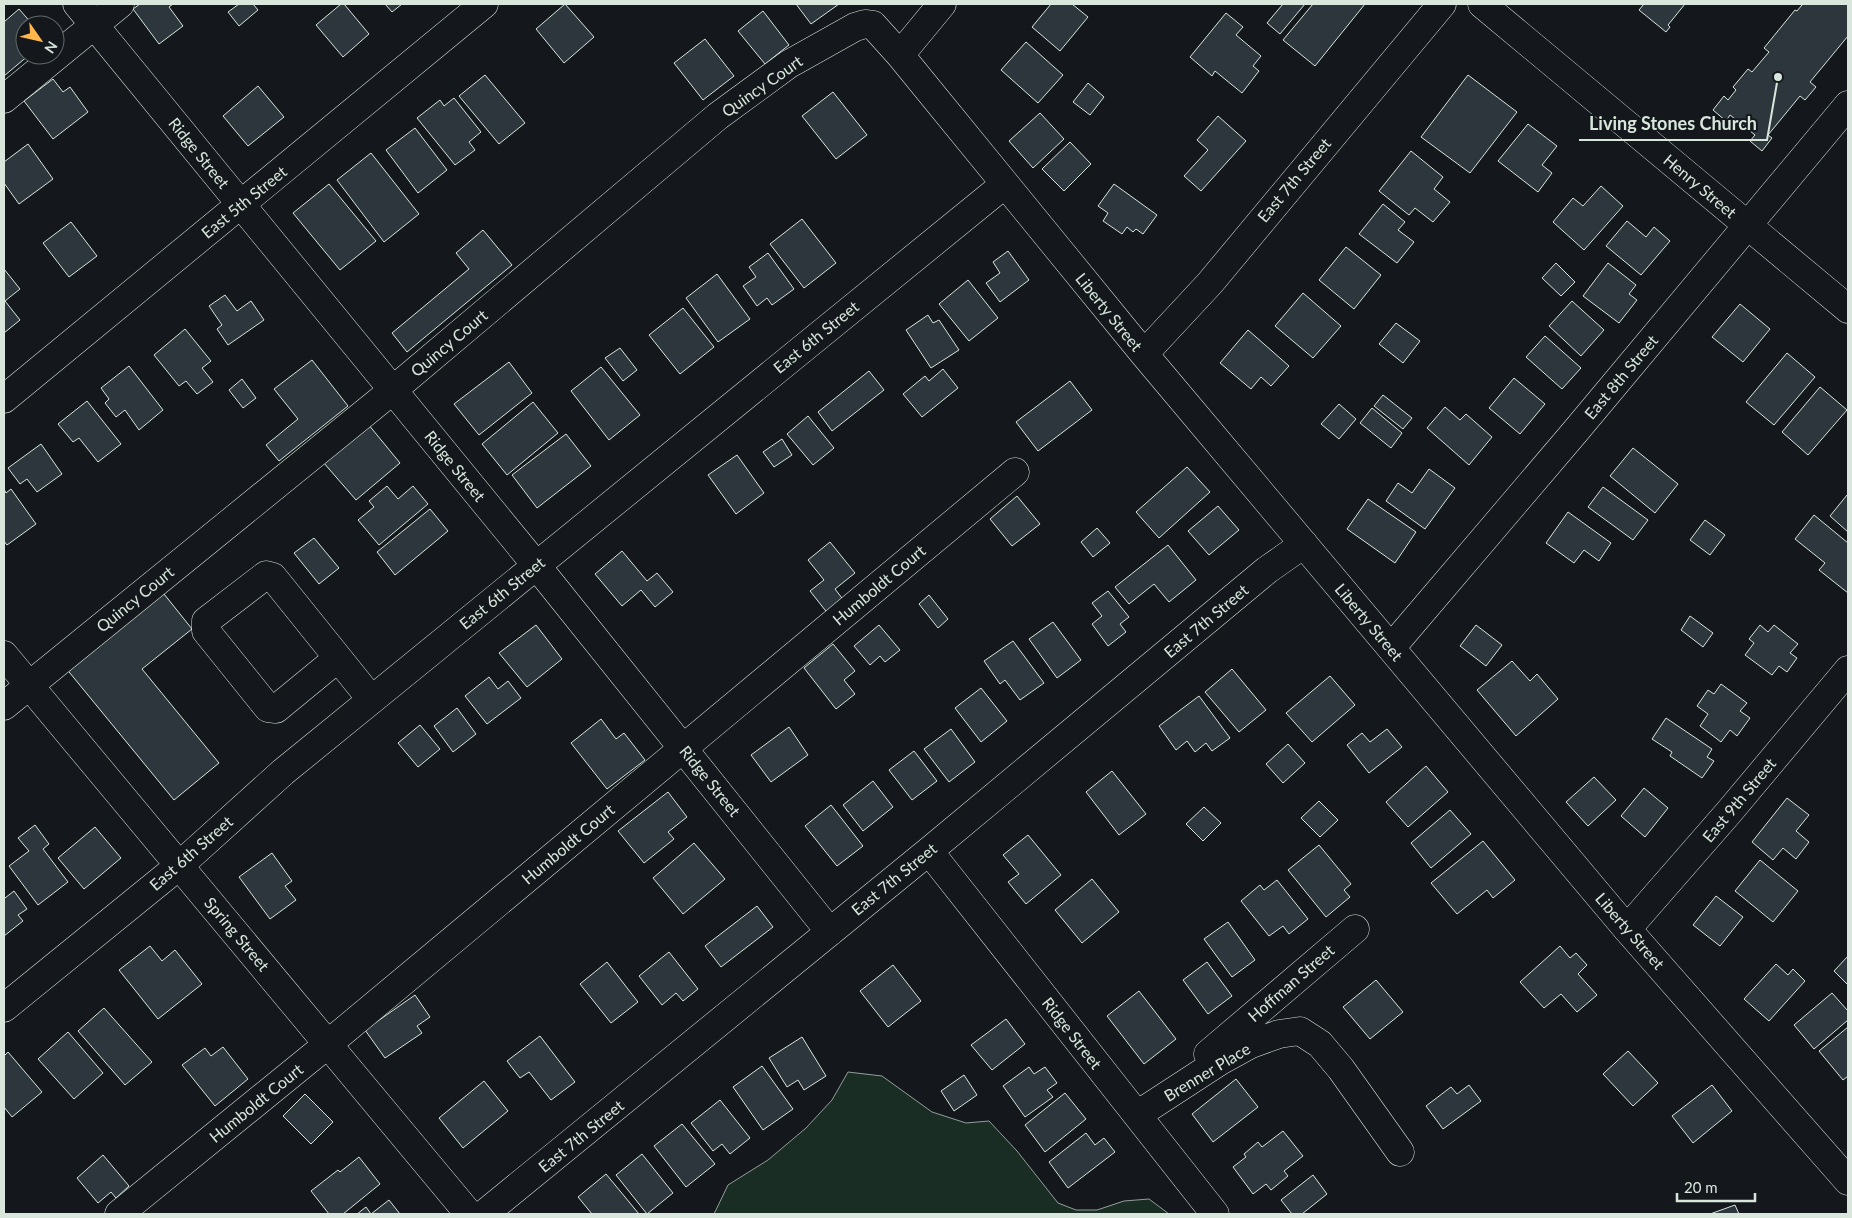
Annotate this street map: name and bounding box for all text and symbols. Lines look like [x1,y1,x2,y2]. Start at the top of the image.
north arrow [15,15,65,65]
text: N [41,38,61,57]
street label: Quincy Court [718,51,806,120]
callout: Living Stones Church [1579,107,1767,140]
text: Living Stones Church [1589,112,1757,134]
street label: Ridge Street [165,113,234,192]
street label: East 7th Street [1253,134,1334,226]
street label: Henry Street [1660,150,1741,222]
street label: East 5th Street [197,161,290,242]
street label: Liberty Street [1072,269,1147,355]
street label: East 6th Street [769,296,862,377]
street label: Quincy Court [407,305,491,380]
street label: East 8th Street [1580,331,1661,423]
street label: Ridge Street [421,426,490,505]
street label: Humboldt Court [829,540,929,629]
street label: East 6th Street [455,552,548,633]
street label: Quincy Court [92,561,177,636]
street label: Liberty Street [1332,579,1407,664]
street label: East 7th Street [1160,580,1252,661]
street label: Ridge Street [676,741,745,820]
street label: East 9th Street [1698,754,1779,846]
street label: Humboldt Court [518,799,618,888]
street label: East 6th Street [145,811,236,894]
street label: East 7th Street [847,838,940,919]
street label: Liberty Street [1592,889,1669,973]
street label: Spring Street [201,893,274,975]
street label: Hoffman Street [1244,940,1338,1025]
street label: Ridge Street [1039,993,1106,1072]
street label: Brenner Place [1160,1038,1253,1105]
street label: Humboldt Court [205,1059,306,1146]
street label: East 7th Street [534,1095,627,1176]
scale bar [1677,1170,1754,1202]
text: 20 m [1684,1178,1718,1196]

